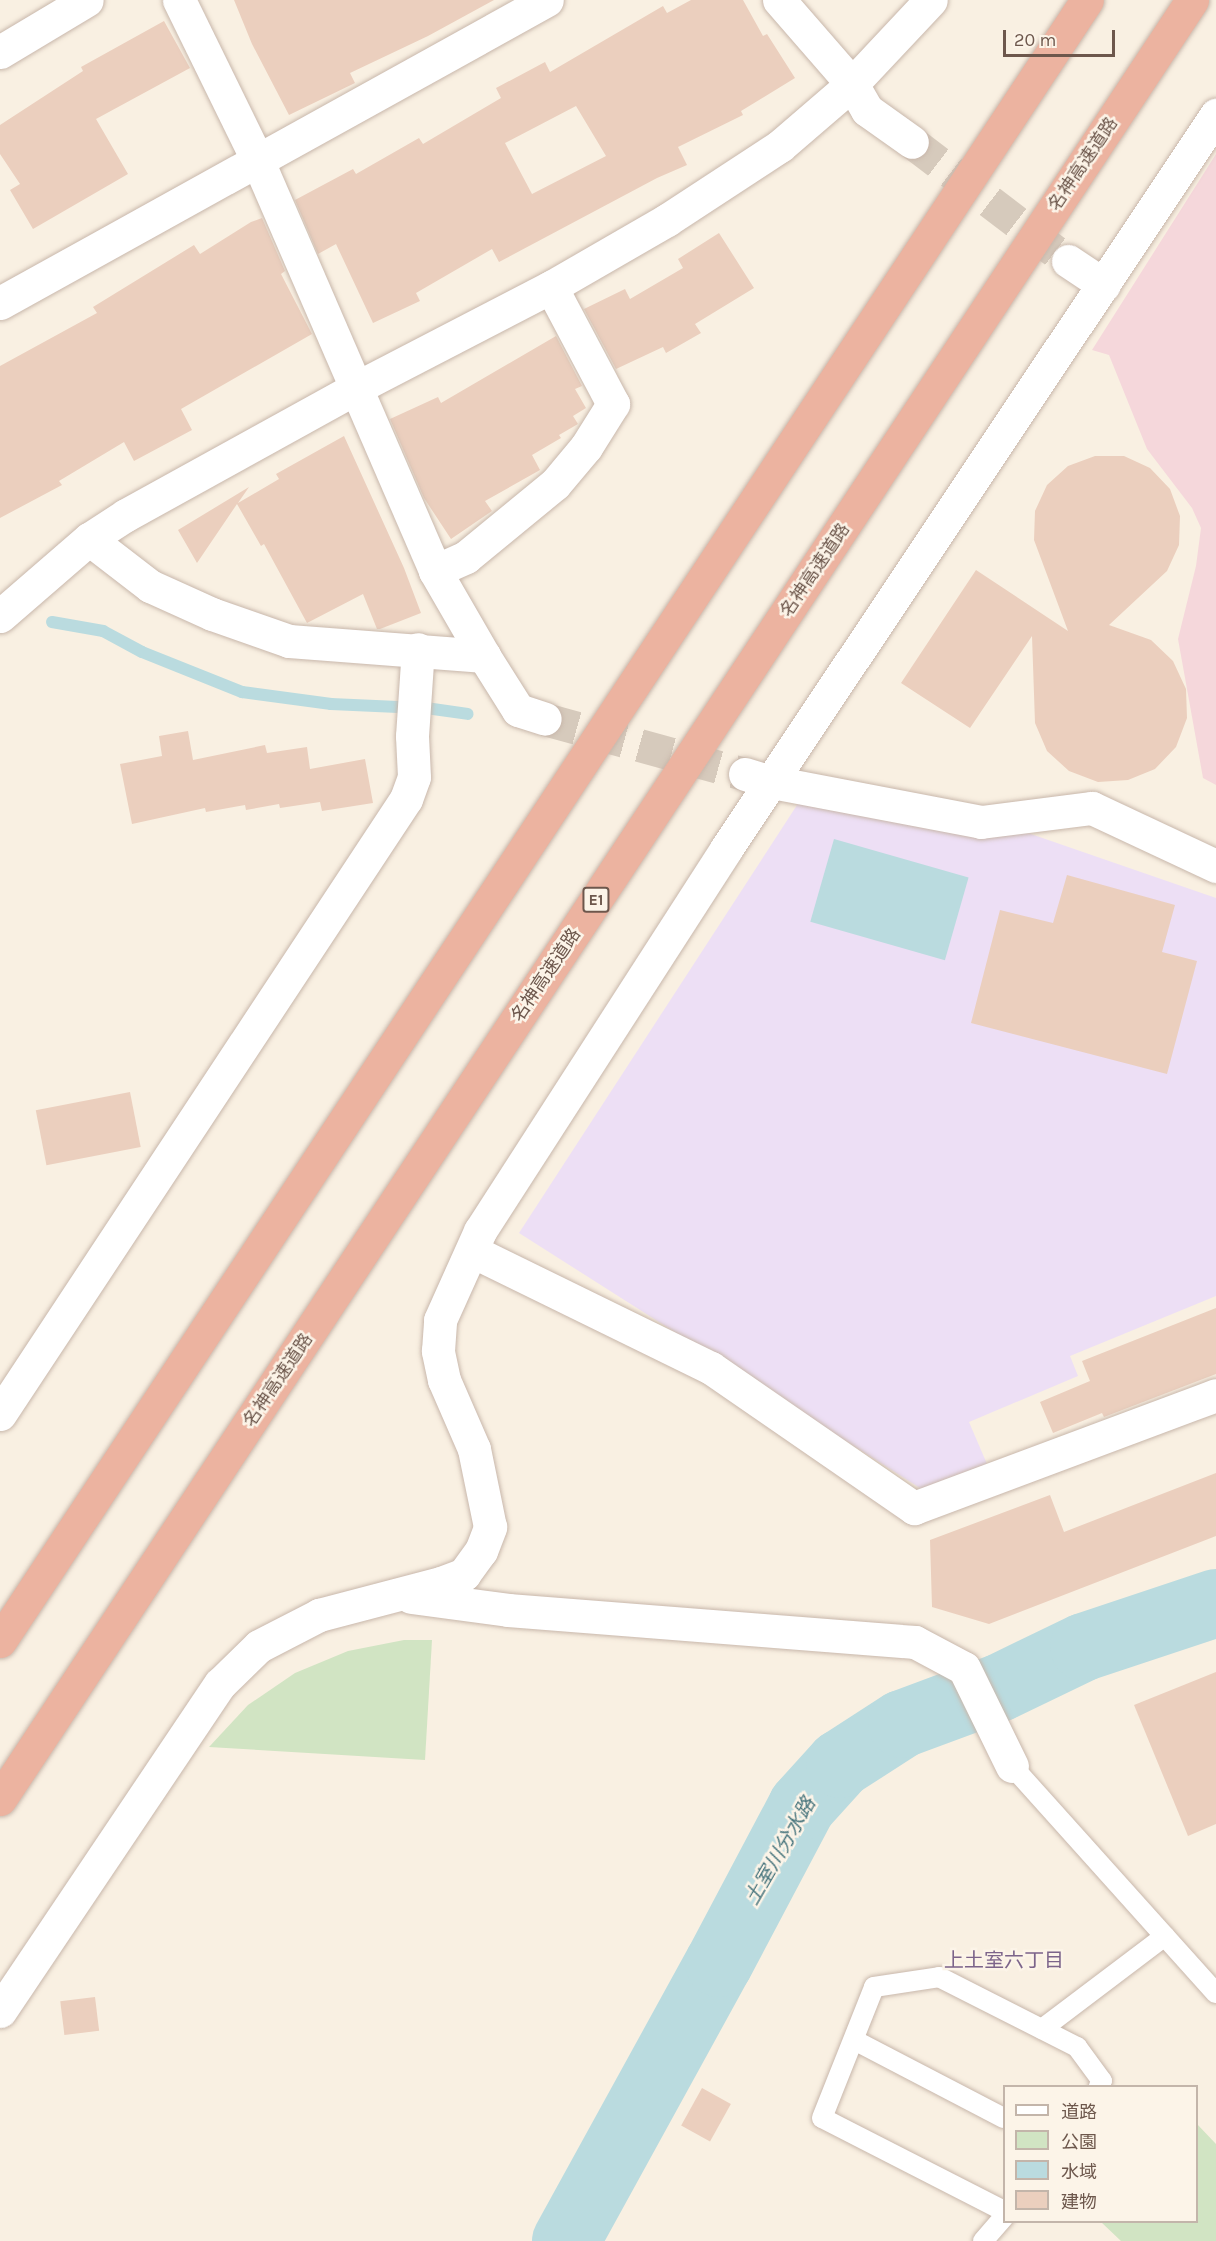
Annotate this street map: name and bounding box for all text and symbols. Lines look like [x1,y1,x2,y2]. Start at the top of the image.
scale bar [1006,18,1118,56]
text: 20 m [1014,29,1056,51]
street label: 名神高速道路 [1044,113,1122,215]
street label: 名神高速道路 [776,519,854,621]
road number: E1 [581,887,611,913]
street label: 名神高速道路 [507,924,585,1026]
street label: 名神高速道路 [239,1329,317,1431]
water label: 土室川分水路 [740,1793,820,1909]
district label: 上土室六丁目 [944,1948,1064,1972]
legend [1003,2085,1198,2223]
text: 道路 [1061,2101,1097,2123]
text: 公園 [1061,2131,1097,2153]
text: 水域 [1061,2161,1097,2183]
text: 建物 [1061,2191,1097,2213]

